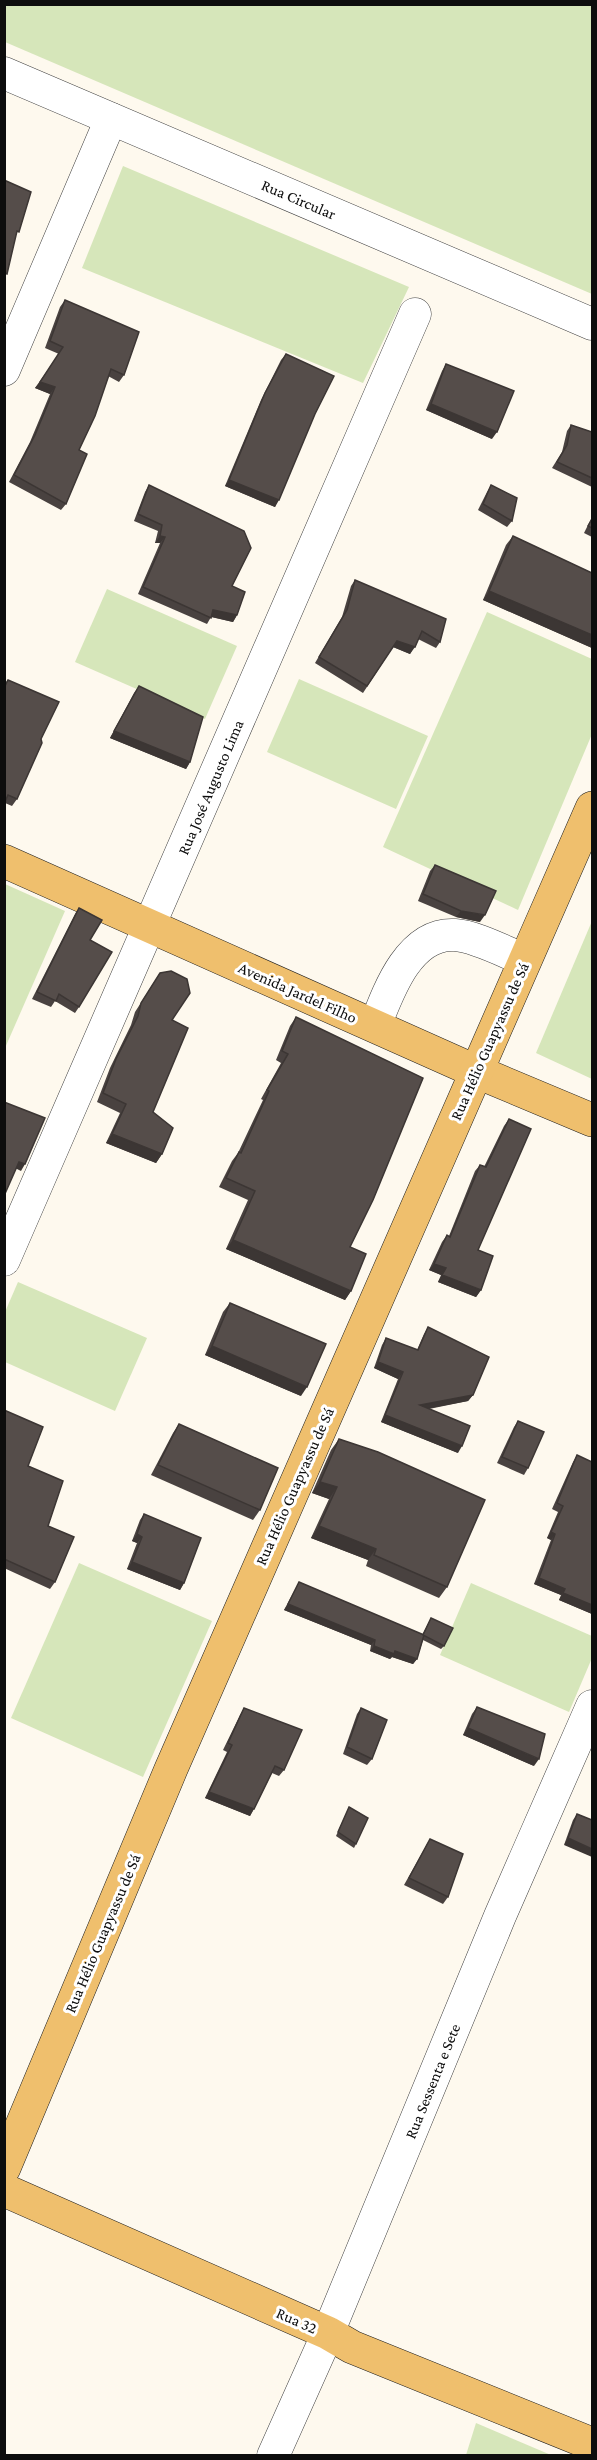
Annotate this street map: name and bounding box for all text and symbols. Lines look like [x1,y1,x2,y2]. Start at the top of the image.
street label: Rua Circular [259,176,339,223]
street label: Rua José Augusto Lima [174,717,248,858]
street label: Avenida Jardel Filho [236,959,360,1027]
street label: Rua Hélio Guapyassu de Sá [447,959,533,1123]
street label: Rua Hélio Guapyassu de Sá [252,1404,338,1568]
street label: Rua Hélio Guapyassu de Sá [61,1851,145,2016]
street label: Rua Sessenta e Sete [402,2021,463,2141]
street label: Rua 32 [274,2304,320,2337]

